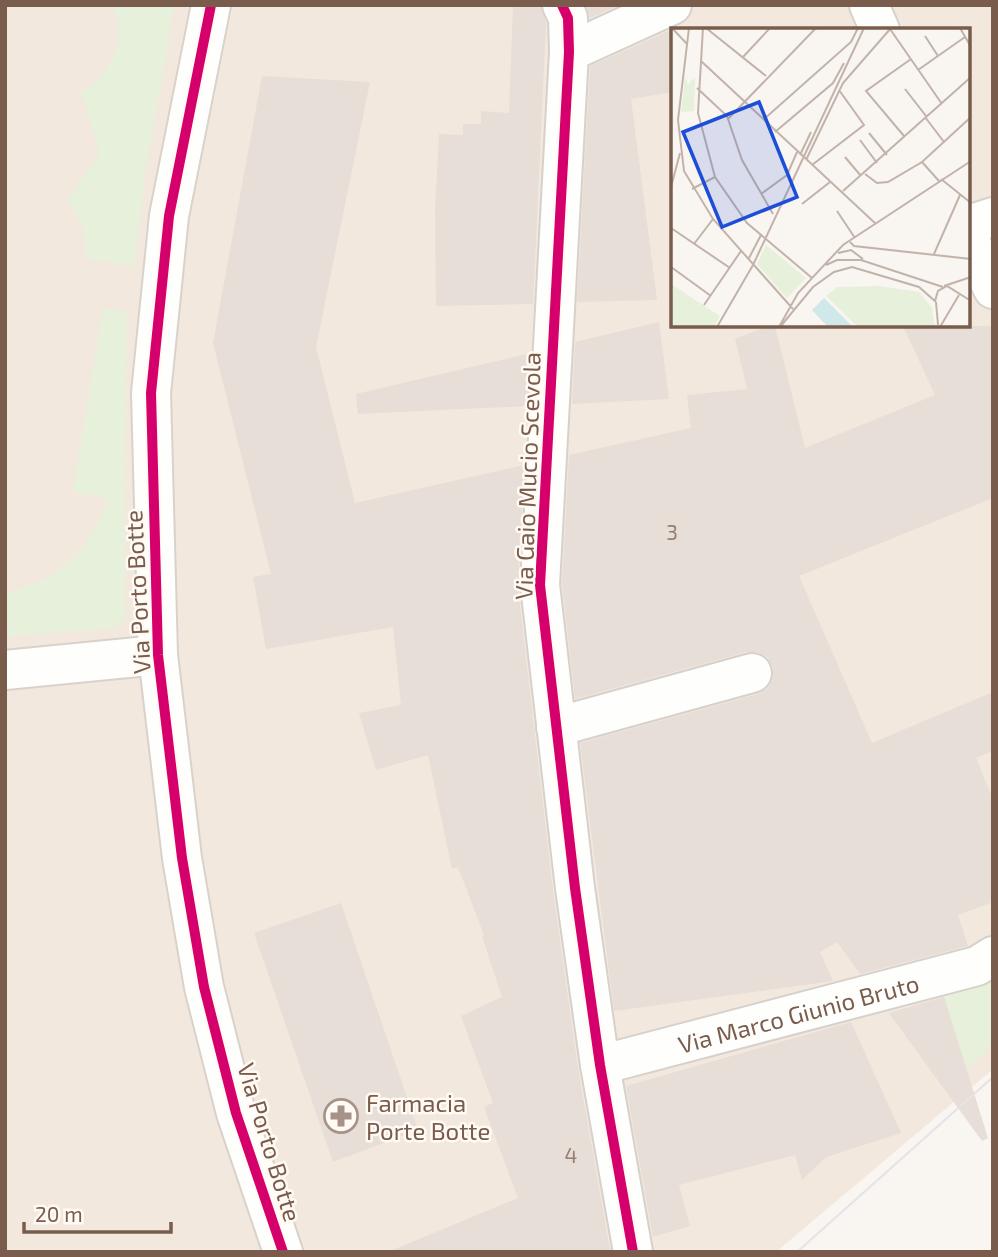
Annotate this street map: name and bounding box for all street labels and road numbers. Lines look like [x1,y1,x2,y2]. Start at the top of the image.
street label: Via Gaio Mucio Scevola [508,352,546,600]
street label: Via Porto Botte [118,509,156,675]
street label: Via Marco Giunio Bruto [675,967,922,1058]
street label: Via Porto Botte [232,1059,308,1225]

